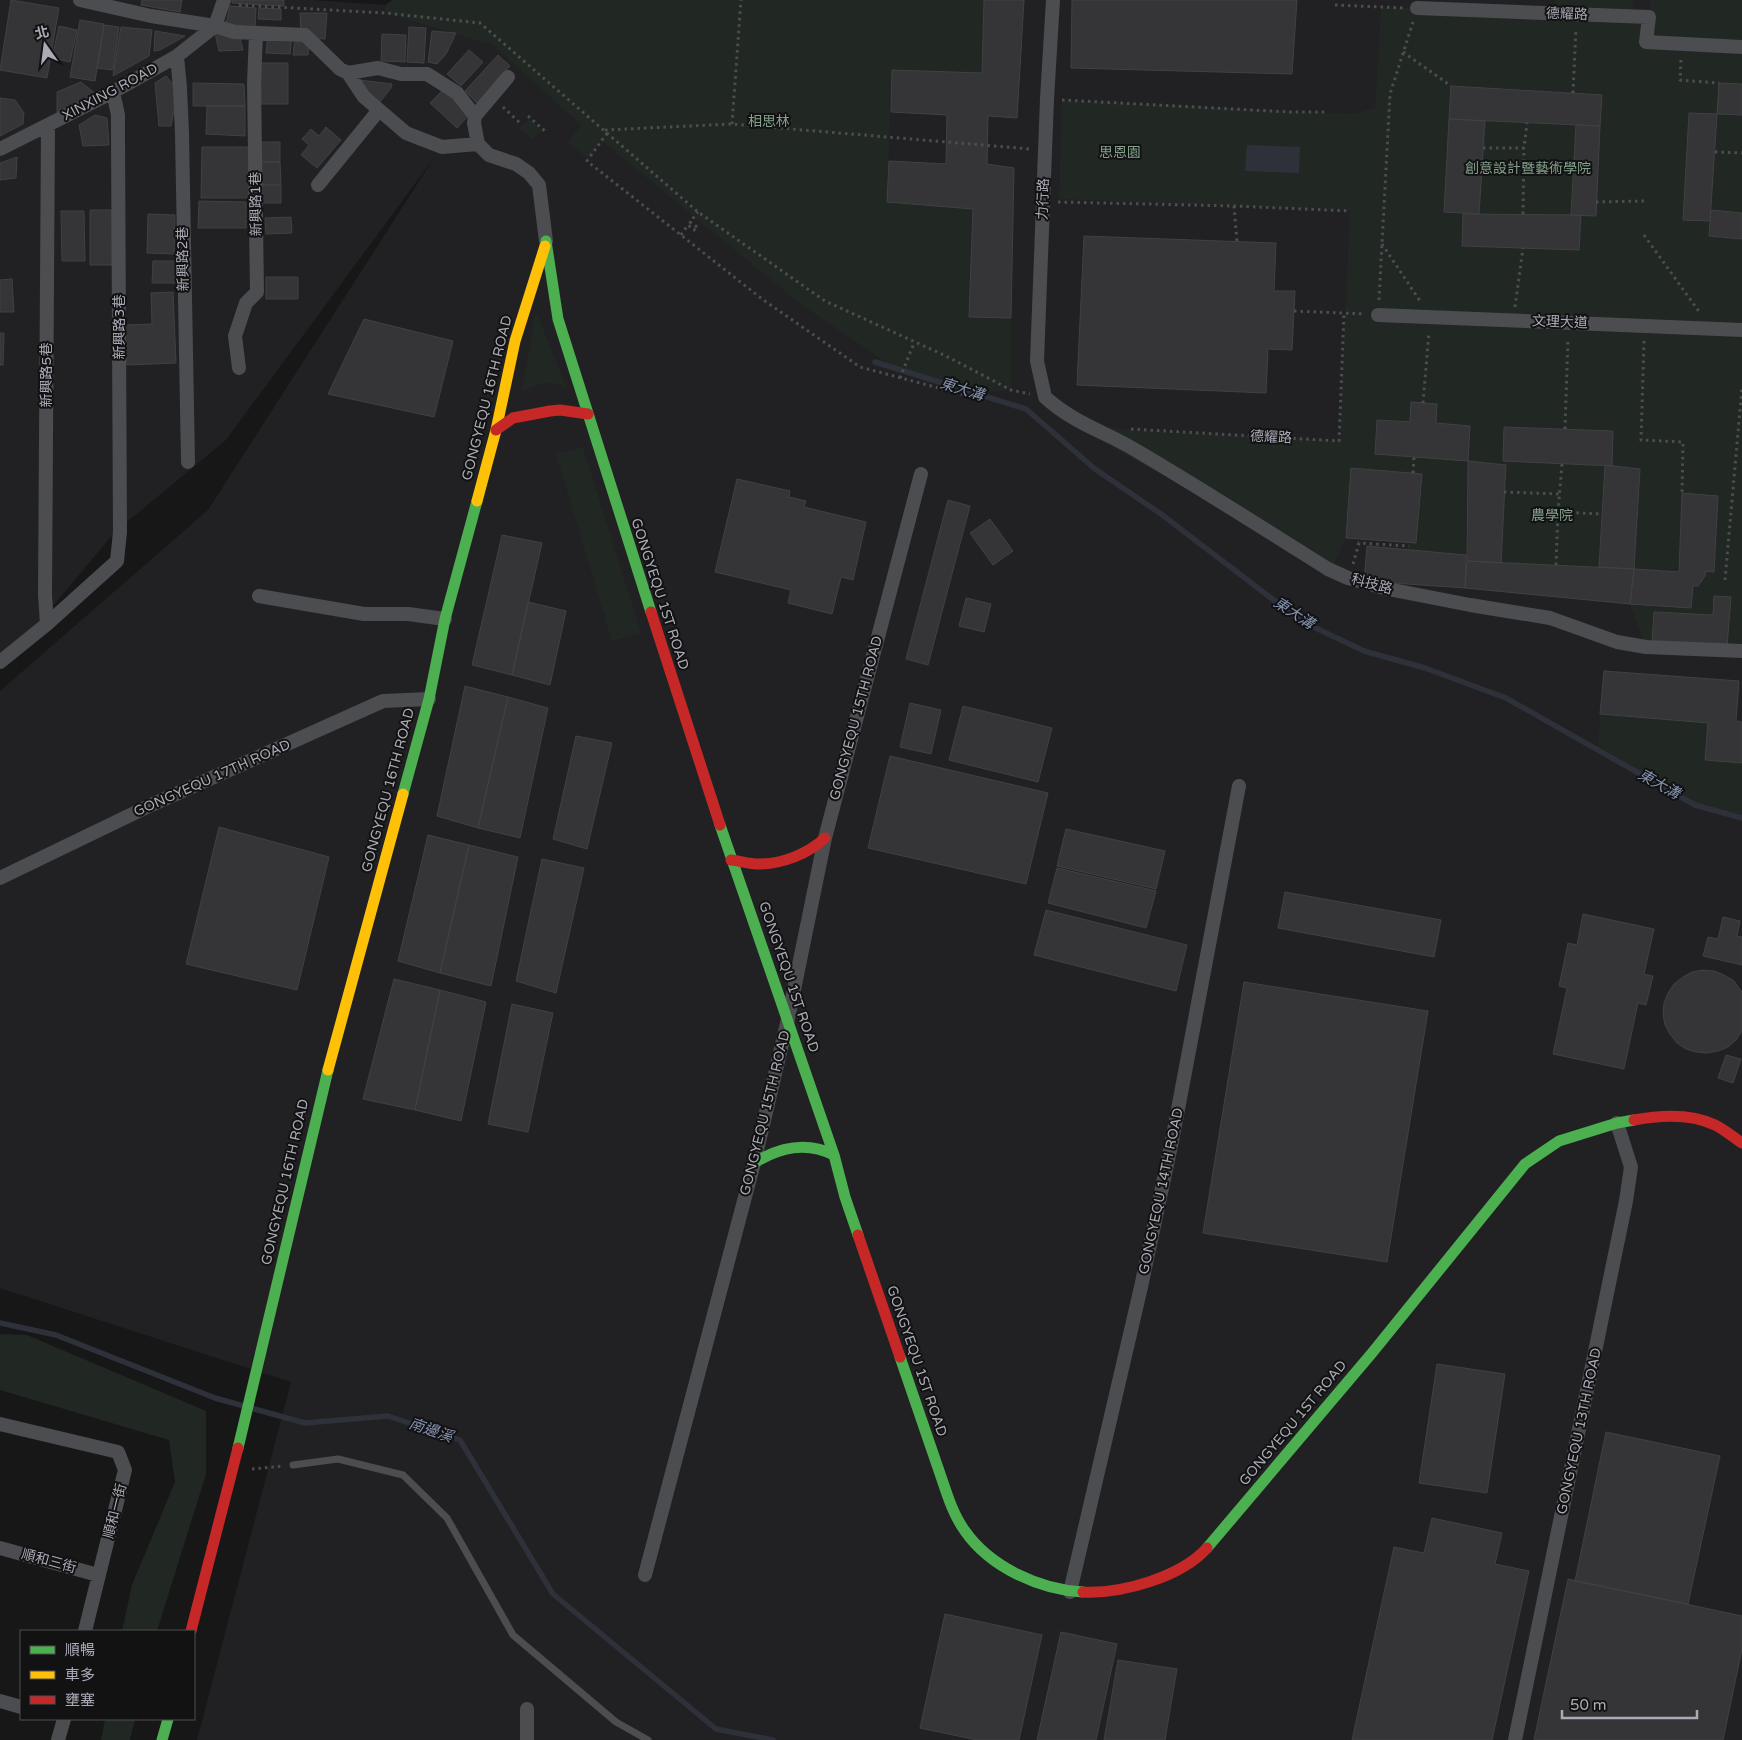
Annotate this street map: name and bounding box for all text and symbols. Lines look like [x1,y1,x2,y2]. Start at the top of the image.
street label: 德耀路 [1546,5,1588,23]
north arrow [20,20,70,70]
text: 北 [33,23,51,43]
street label: XINXING ROAD [59,60,161,124]
park label: 相思林 [748,113,790,130]
park label: 思恩園 [1099,144,1141,161]
park label: 創意設計暨藝術學院 [1465,160,1591,177]
street label: 新興路1巷 [247,171,265,237]
street label: 力行路 [1034,178,1052,220]
street label: 新興路2巷 [174,226,192,292]
street label: 新興路3巷 [111,295,128,359]
street label: 文理大道 [1532,313,1588,331]
street label: GONGYEQU 16TH ROAD [458,314,516,482]
street label: 新興路5巷 [38,343,55,407]
water label: 東大溝 [938,374,988,405]
street label: 德耀路 [1250,427,1292,447]
park label: 農學院 [1531,507,1573,524]
street label: GONGYEQU 1ST ROAD [627,516,693,672]
street label: 科技路 [1350,570,1394,598]
water label: 東大溝 [1270,593,1319,634]
street label: GONGYEQU 15TH ROAD [826,634,886,802]
street label: GONGYEQU 16TH ROAD [358,706,418,874]
street label: GONGYEQU 17TH ROAD [131,736,293,820]
water label: 東大溝 [1635,765,1685,804]
street label: GONGYEQU 1ST ROAD [755,899,823,1055]
street label: GONGYEQU 15TH ROAD [736,1029,794,1197]
street label: GONGYEQU 16TH ROAD [258,1097,312,1267]
street label: GONGYEQU 14TH ROAD [1135,1106,1187,1276]
street label: GONGYEQU 1ST ROAD [883,1283,951,1439]
street label: GONGYEQU 13TH ROAD [1553,1346,1605,1516]
street label: GONGYEQU 1ST ROAD [1236,1357,1350,1489]
water label: 南邊溪 [407,1414,457,1446]
street label: 順和一街 [100,1482,130,1540]
street label: 順和三街 [20,1546,78,1576]
legend [20,1630,195,1720]
text: 順暢 [65,1641,95,1659]
text: 車多 [65,1666,95,1684]
scale bar [1562,1688,1697,1720]
text: 壅塞 [65,1691,95,1709]
text: 50 m [1570,1696,1607,1714]

